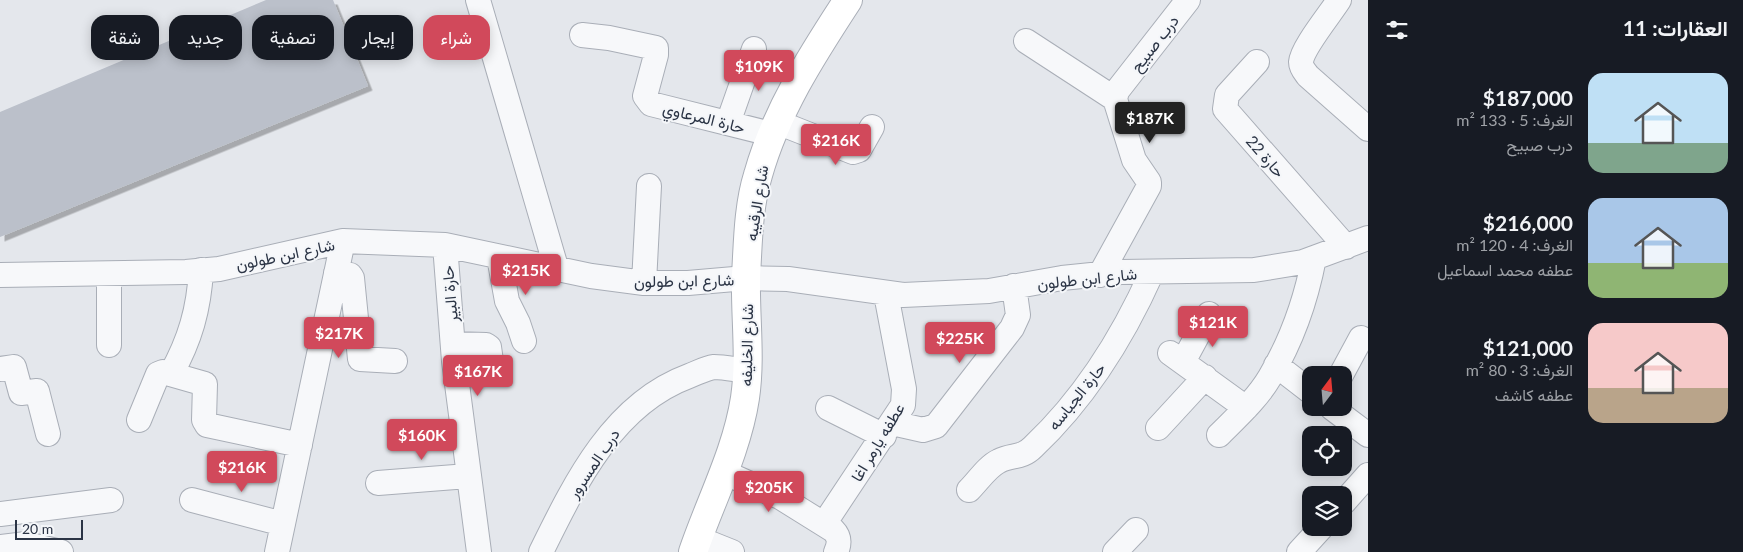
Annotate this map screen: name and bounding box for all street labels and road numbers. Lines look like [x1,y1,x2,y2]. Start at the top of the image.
street label: درب صبيح [1126,11,1184,77]
street label: حارة المرعاوي [660,98,747,141]
street label: حارة 22 [1241,131,1290,182]
street label: شارع الرقيبه [741,164,774,243]
street label: شارع ابن طولون [234,234,337,277]
street label: شارع ابن طولون [1036,263,1138,296]
street label: حارة البير [437,264,463,324]
street label: شارع ابن طولون [634,270,734,293]
street label: شارع الخليفه [736,304,759,387]
street label: حارة الجباسه [1043,359,1110,435]
street label: عطفه يارمر اغا [846,399,910,486]
street label: درب المسرور [562,425,625,503]

